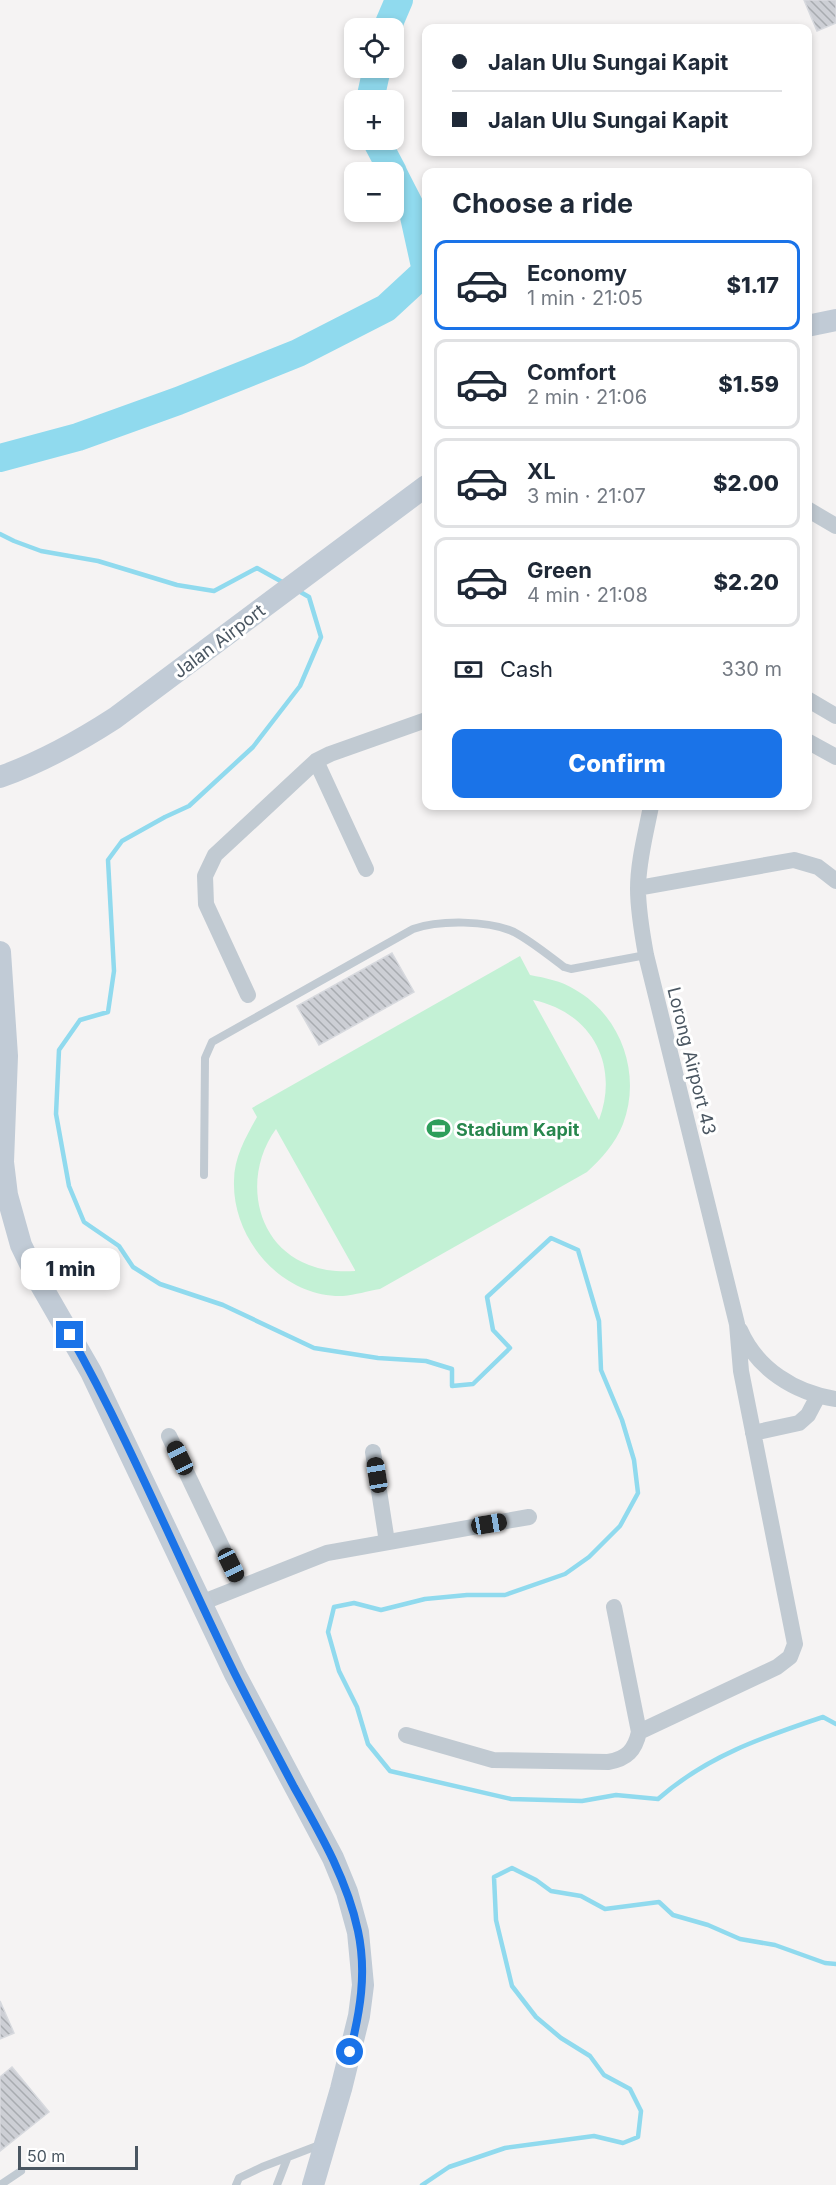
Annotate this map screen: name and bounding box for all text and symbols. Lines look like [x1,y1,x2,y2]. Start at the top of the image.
map controls [344,18,404,222]
button: locate [344,18,404,78]
text: Jalan Ulu Sungai Kapit [488,49,728,75]
button: + [344,90,404,150]
text: Jalan Ulu Sungai Kapit [488,107,728,133]
button: − [344,162,404,222]
text: Choose a ride [452,187,633,220]
icon: car [455,258,509,312]
text: Economy [527,260,627,286]
text: $1.17 [726,272,779,298]
text: 1 min · 21:05 [527,286,643,310]
icon: car [455,357,509,411]
text: Comfort [527,359,616,385]
text: $1.59 [718,371,779,397]
text: 2 min · 21:06 [527,385,647,409]
icon: car [455,456,509,510]
text: XL [527,458,556,484]
text: $2.00 [713,470,779,496]
text: 3 min · 21:07 [527,484,646,508]
icon: car [455,555,509,609]
text: Green [527,557,592,583]
text: $2.20 [713,569,779,595]
text: 4 min · 21:08 [527,583,648,607]
street label: Jalan Airport [169,600,269,682]
icon: cash [452,653,485,686]
text: Cash [500,656,553,682]
text: 330 m [722,657,782,681]
button: Confirm [452,729,782,798]
street label: Lorong Airport 43 [663,985,721,1137]
sports icon: Stadium Kapit [425,1116,451,1142]
place label: Stadium Kapit [456,1119,580,1140]
callout: 1 min [20,1248,119,1290]
text: 1 min [45,1257,96,1281]
route end [56,1321,83,1348]
car [164,1438,196,1478]
car [365,1456,389,1494]
car [470,1512,508,1536]
car [215,1545,247,1585]
route start [336,2038,363,2065]
scale bar [18,2143,138,2170]
text: 50 m [27,2146,65,2166]

